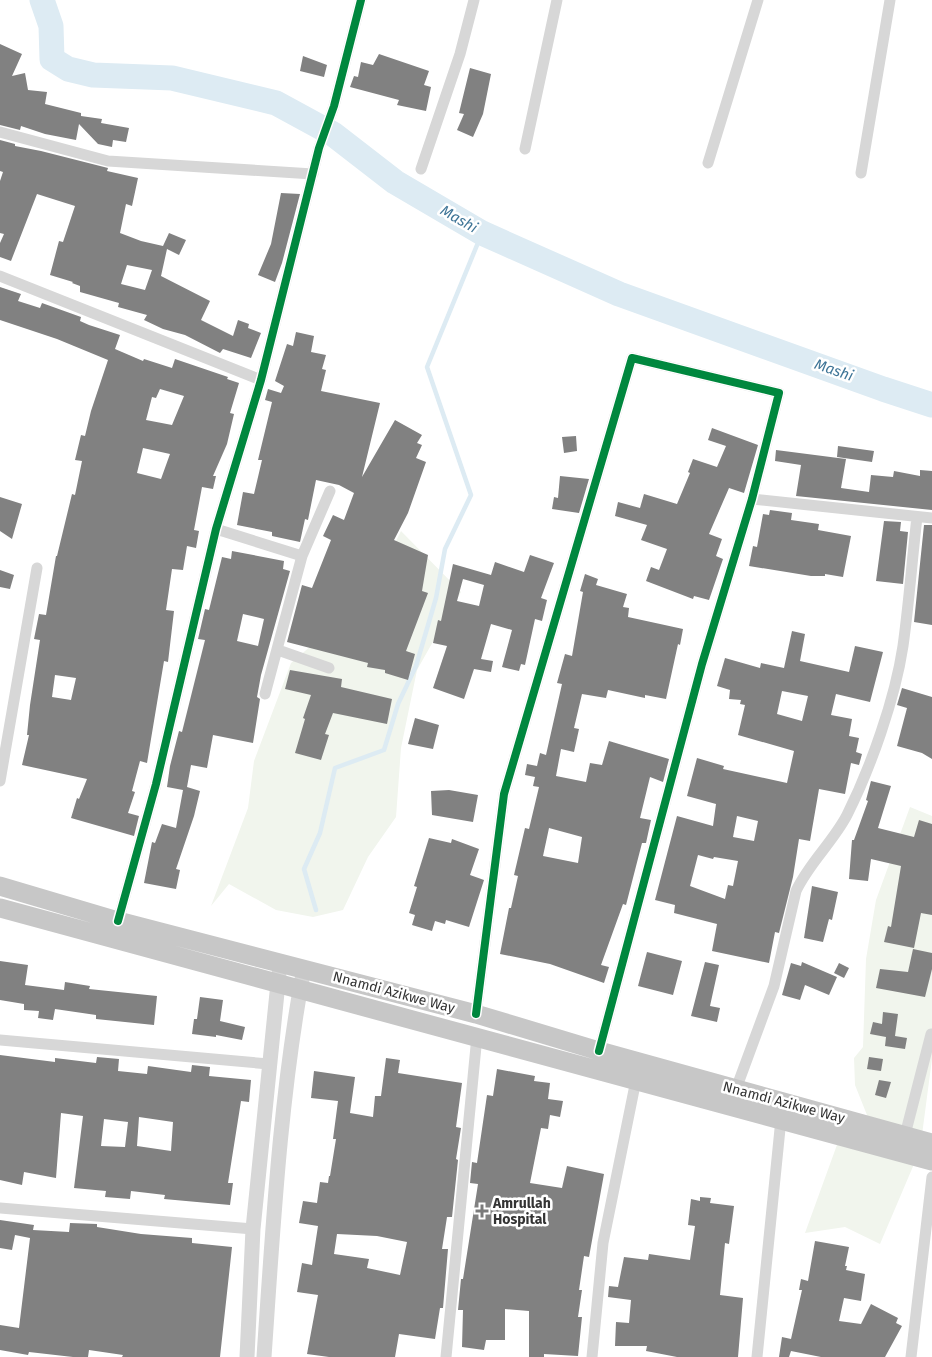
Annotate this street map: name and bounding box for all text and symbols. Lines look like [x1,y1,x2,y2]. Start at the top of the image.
water label: Mashi [437,201,481,237]
water label: Mashi [812,355,856,385]
street label: Nnamdi Azikwe Way [331,968,457,1017]
street label: Nnamdi Azikwe Way [721,1078,847,1127]
place label: Amrullah Hospital [492,1195,551,1228]
marker: Amrullah Hospital [475,1204,489,1218]

